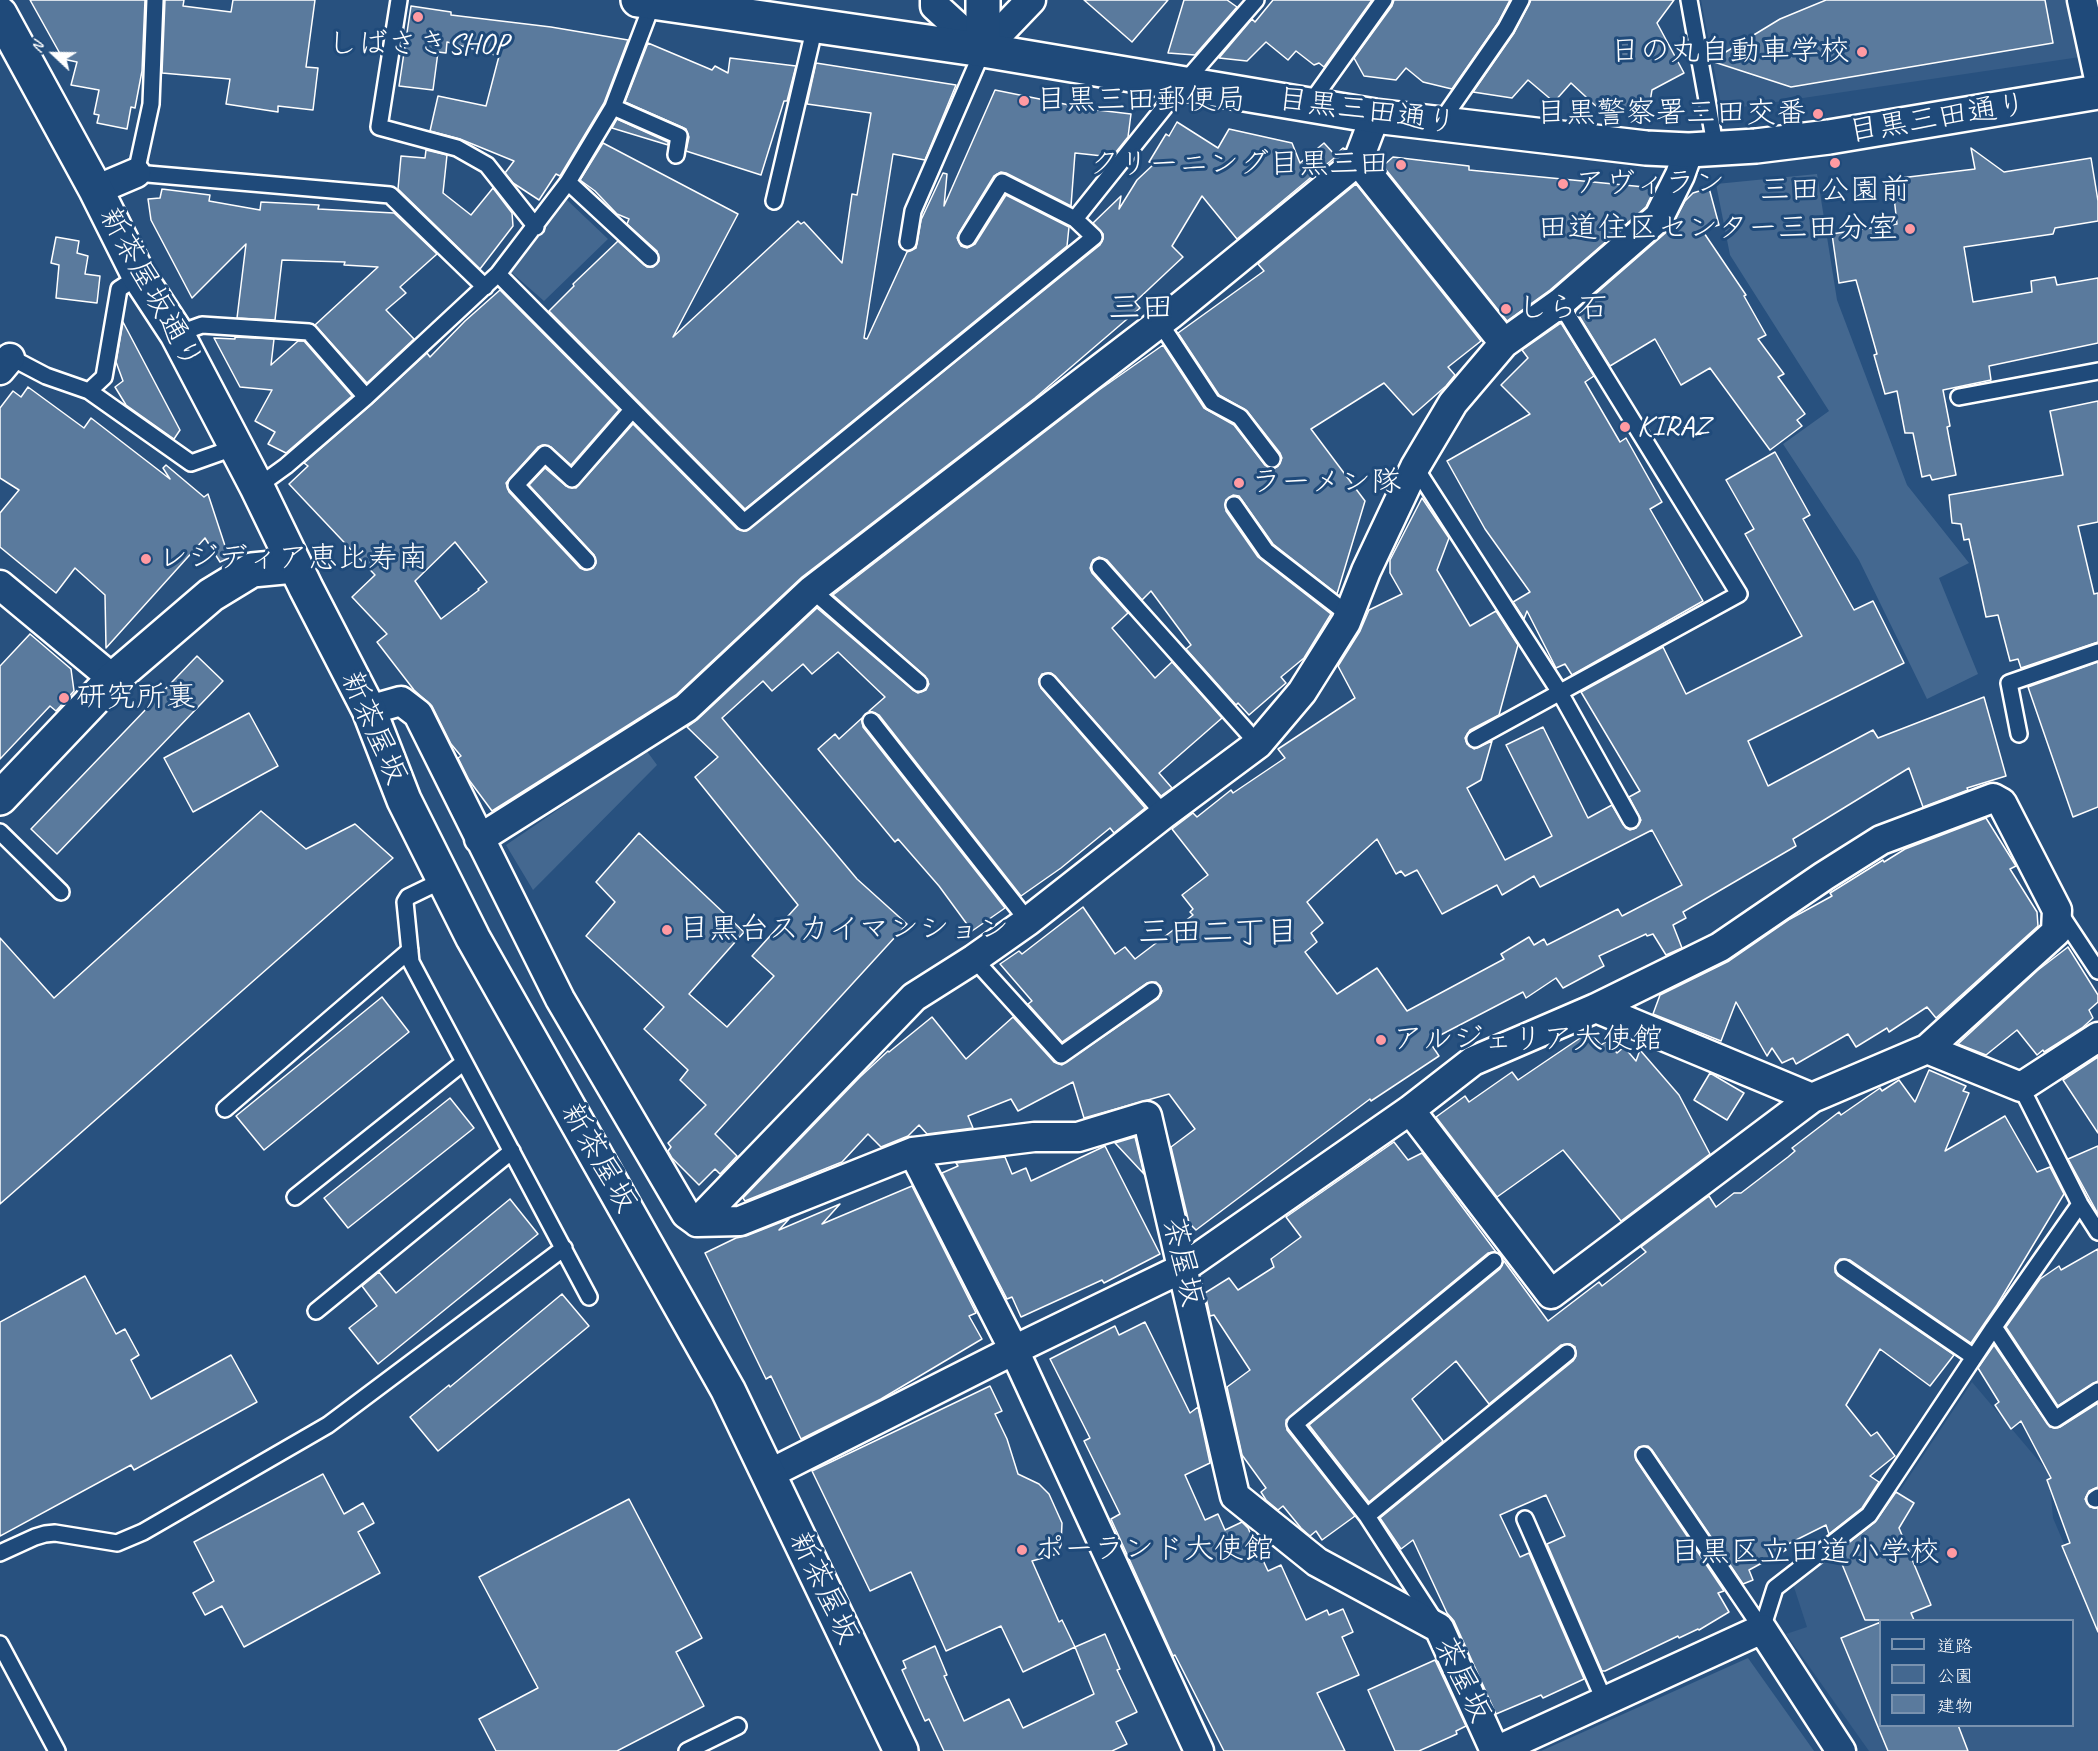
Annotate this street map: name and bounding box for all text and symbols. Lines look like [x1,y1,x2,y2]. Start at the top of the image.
marker: しばさきSHOP [411,10,425,24]
north arrow [24,24,84,84]
place label: しばさきSHOP [328,27,508,63]
place label: 日の丸自動車学校 [1610,34,1850,70]
text: N [26,39,48,56]
marker: 日の丸自動車学校 [1855,45,1869,59]
street label: 目黒三田通り [1275,82,1459,142]
place label: 目黒三田郵便局 [1036,83,1246,119]
street label: 目黒三田通り [1846,87,2030,151]
marker: 目黒三田郵便局 [1017,94,1031,108]
place label: 目黒警察署三田交番 [1536,96,1806,132]
marker: 目黒警察署三田交番 [1811,107,1825,121]
place label: クリーニング目黒三田 [1089,147,1389,183]
marker: 三田公園前 [1828,156,1842,170]
marker: クリーニング目黒三田 [1394,158,1408,172]
place label: アヴィラン [1575,166,1725,202]
place label: 三田公園前 [1760,173,1910,209]
marker: アヴィラン [1556,177,1570,191]
street label: 新茶屋坂通り [91,202,209,376]
place label: 田道住区センター三田分室 [1538,211,1898,247]
marker: 田道住区センター三田分室 [1903,222,1917,236]
district label: 三田 [1108,289,1174,329]
place label: しら石 [1518,291,1608,327]
marker: しら石 [1499,302,1513,316]
place label: KIRAZ [1637,409,1710,445]
marker: KIRAZ [1618,420,1632,434]
place label: ラーメン隊 [1251,465,1401,501]
marker: ラーメン隊 [1232,476,1246,490]
place label: レジディア恵比寿南 [158,541,428,577]
marker: レジディア恵比寿南 [139,552,153,566]
street label: 新茶屋坂 [332,666,414,790]
place label: 研究所裏 [76,680,196,716]
marker: 研究所裏 [57,691,71,705]
place label: 目黒台スカイマンション [679,912,1009,948]
district label: 三田二丁目 [1138,915,1298,953]
marker: 目黒台スカイマンション [660,923,674,937]
place label: アルジェリア大使館 [1393,1022,1663,1058]
marker: アルジェリア大使館 [1374,1033,1388,1047]
street label: 新茶屋坂 [552,1097,644,1219]
street label: 茶屋坂 [1154,1214,1210,1310]
street label: 新茶屋坂 [781,1526,865,1650]
place label: ポーランド大使館 [1034,1532,1274,1568]
place label: 目黒区立田道小学校 [1670,1535,1940,1571]
marker: ポーランド大使館 [1015,1543,1029,1557]
marker: 目黒区立田道小学校 [1945,1546,1959,1560]
legend [1879,1619,2074,1727]
street label: 茶屋坂 [1426,1632,1498,1728]
text: 道路 [1937,1635,1973,1657]
text: 公園 [1937,1665,1973,1687]
text: 建物 [1937,1695,1973,1717]

